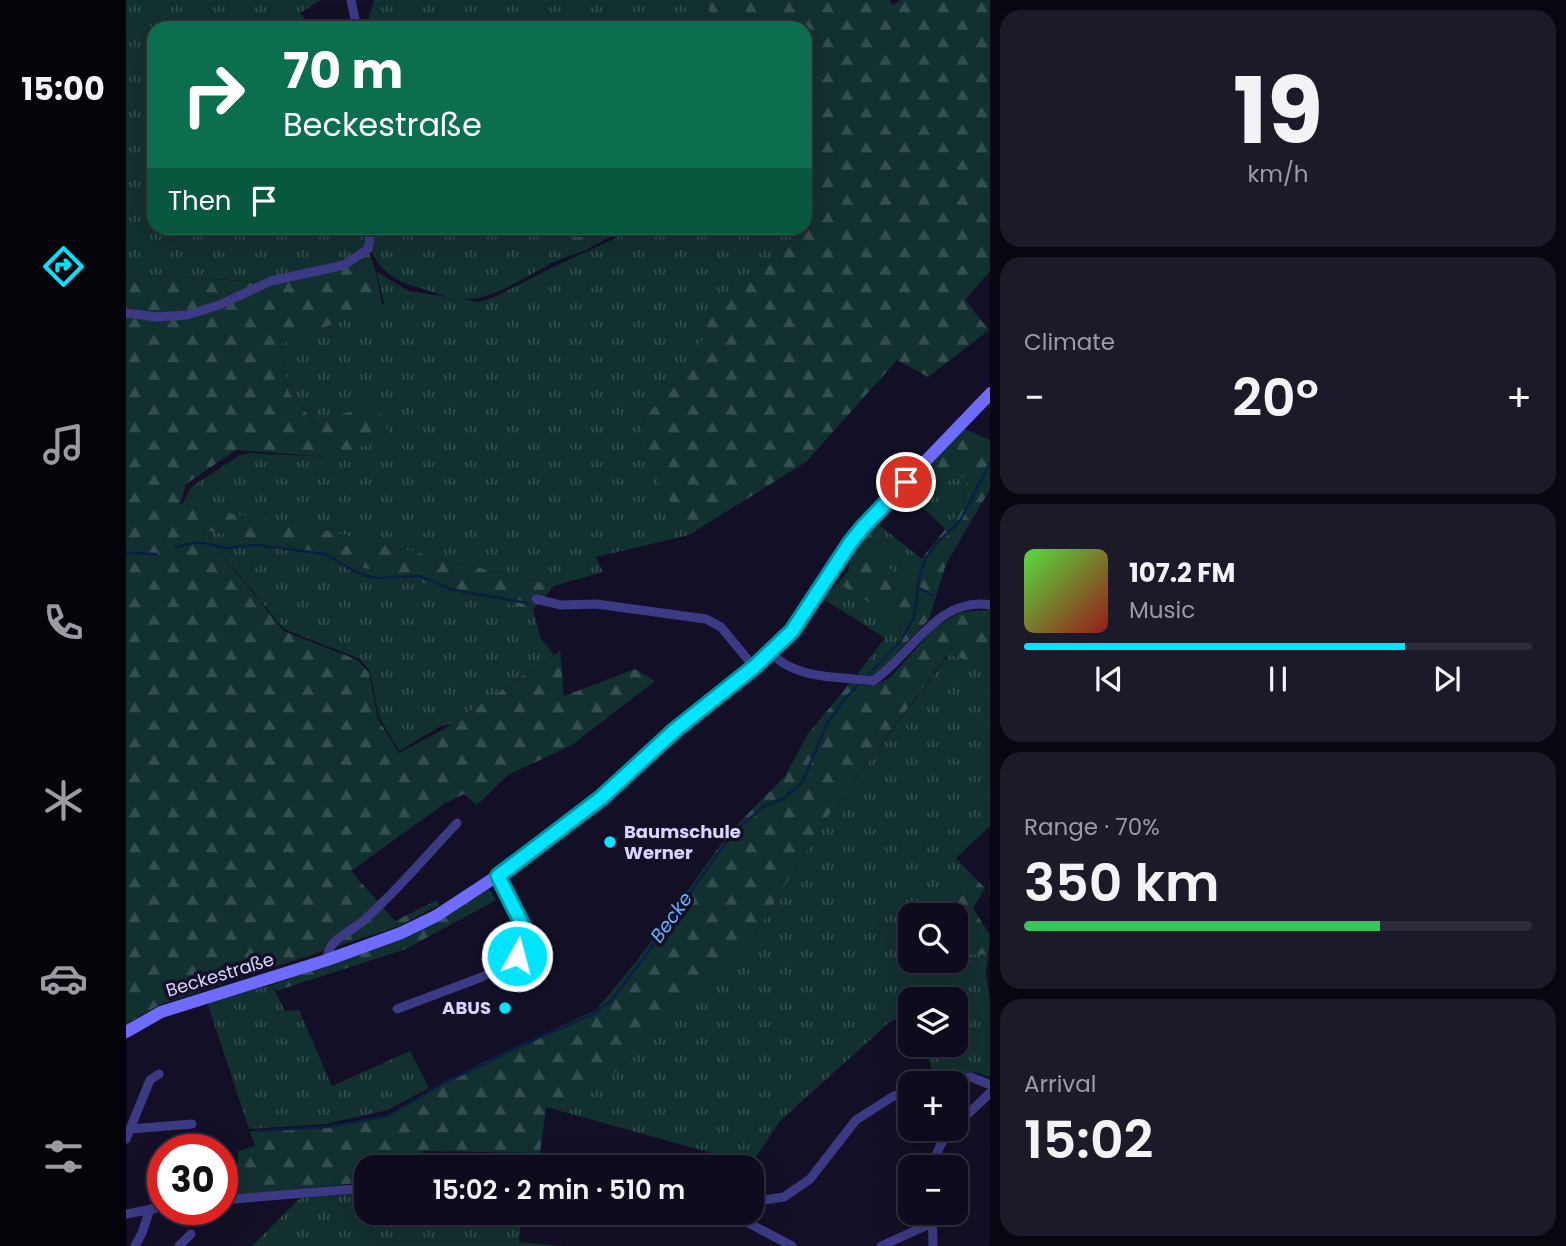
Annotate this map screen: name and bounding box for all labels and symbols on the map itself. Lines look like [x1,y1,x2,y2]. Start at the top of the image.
pin [876,452,936,512]
place label: Baumschule Werner [624,819,741,865]
marker: Baumschule Werner [602,834,618,850]
water label: Becke [644,886,699,948]
position arrow [480,919,554,993]
street label: Beckestraße [163,946,277,1003]
place label: ABUS [442,995,491,1020]
marker: ABUS [497,1000,513,1016]
speed limit sign: 30 [147,1134,238,1225]

